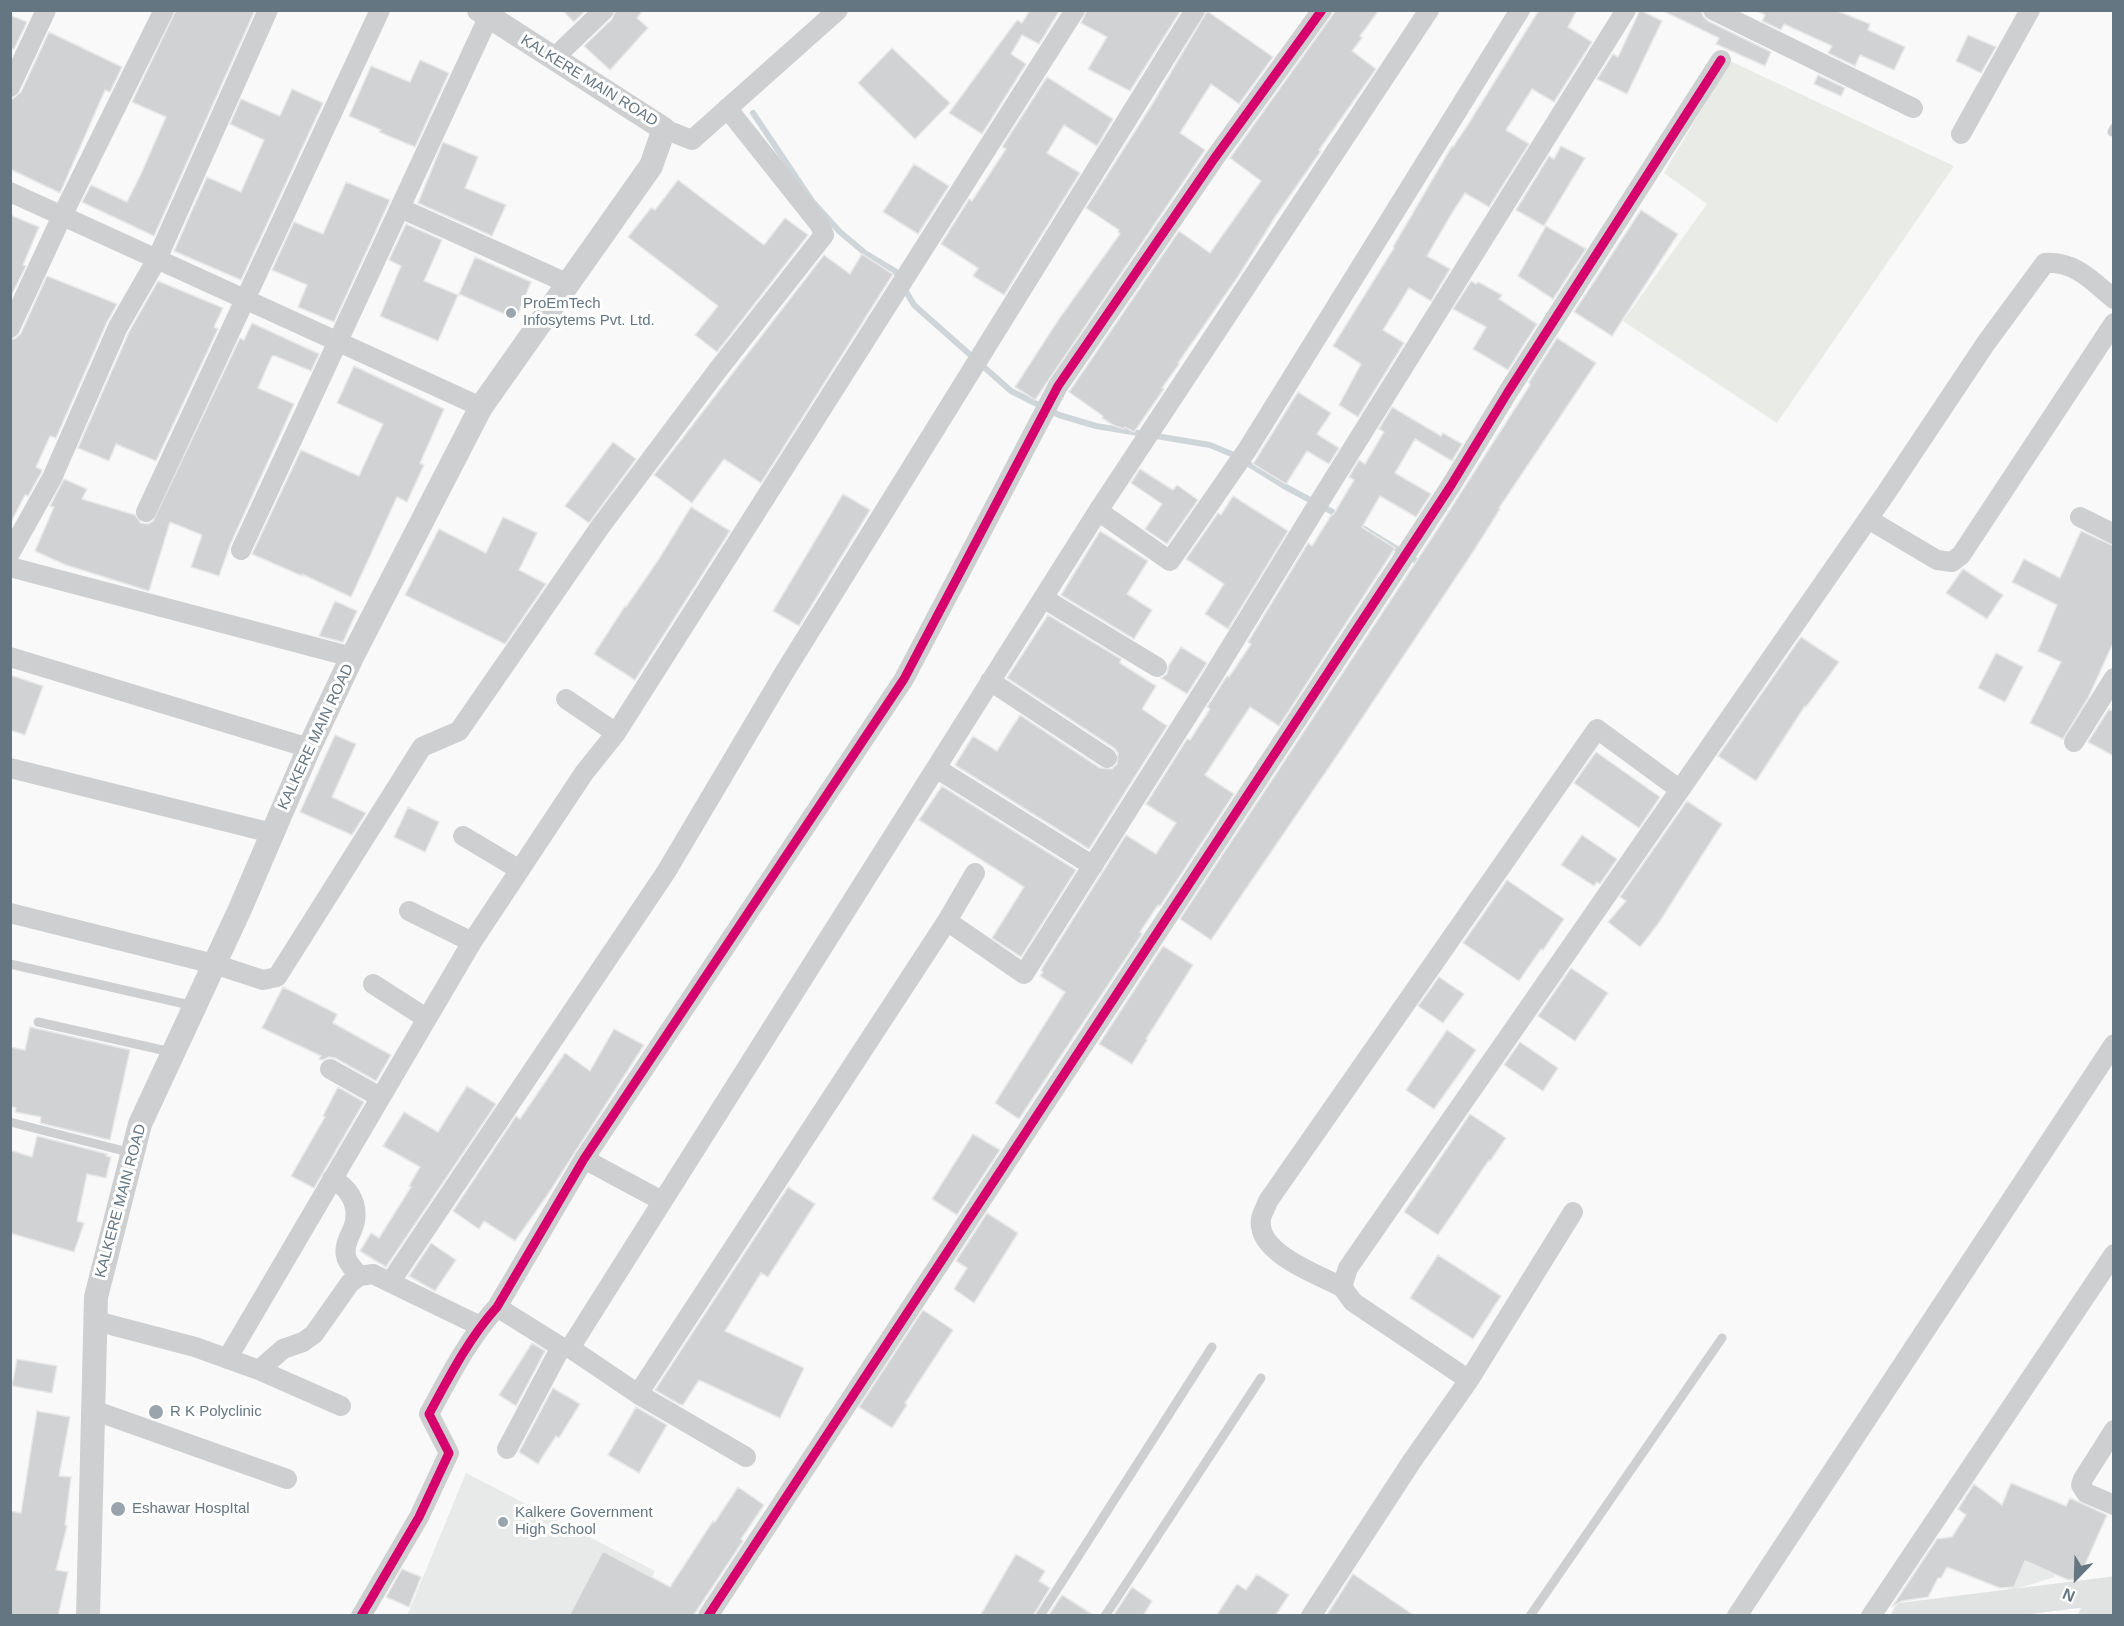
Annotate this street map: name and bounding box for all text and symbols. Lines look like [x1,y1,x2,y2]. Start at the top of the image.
street label: KALKERE MAIN ROAD [517,31,661,131]
place label: ProEmTech Infosytems Pvt. Ltd. [523,295,655,330]
marker: ProEmTech Infosytems Pvt. Ltd. [504,306,518,320]
street label: KALKERE MAIN ROAD [274,661,358,813]
street label: KALKERE MAIN ROAD [92,1122,150,1280]
marker: R K Polyclinic [147,1403,165,1421]
place label: R K Polyclinic [170,1403,262,1421]
marker: Eshawar HospItal [109,1500,127,1518]
place label: Eshawar HospItal [132,1500,250,1518]
place label: Kalkere Government High School [515,1504,653,1539]
marker: Kalkere Government High School [496,1515,510,1529]
north arrow [2046,1548,2106,1608]
text: N [2060,1585,2077,1605]

